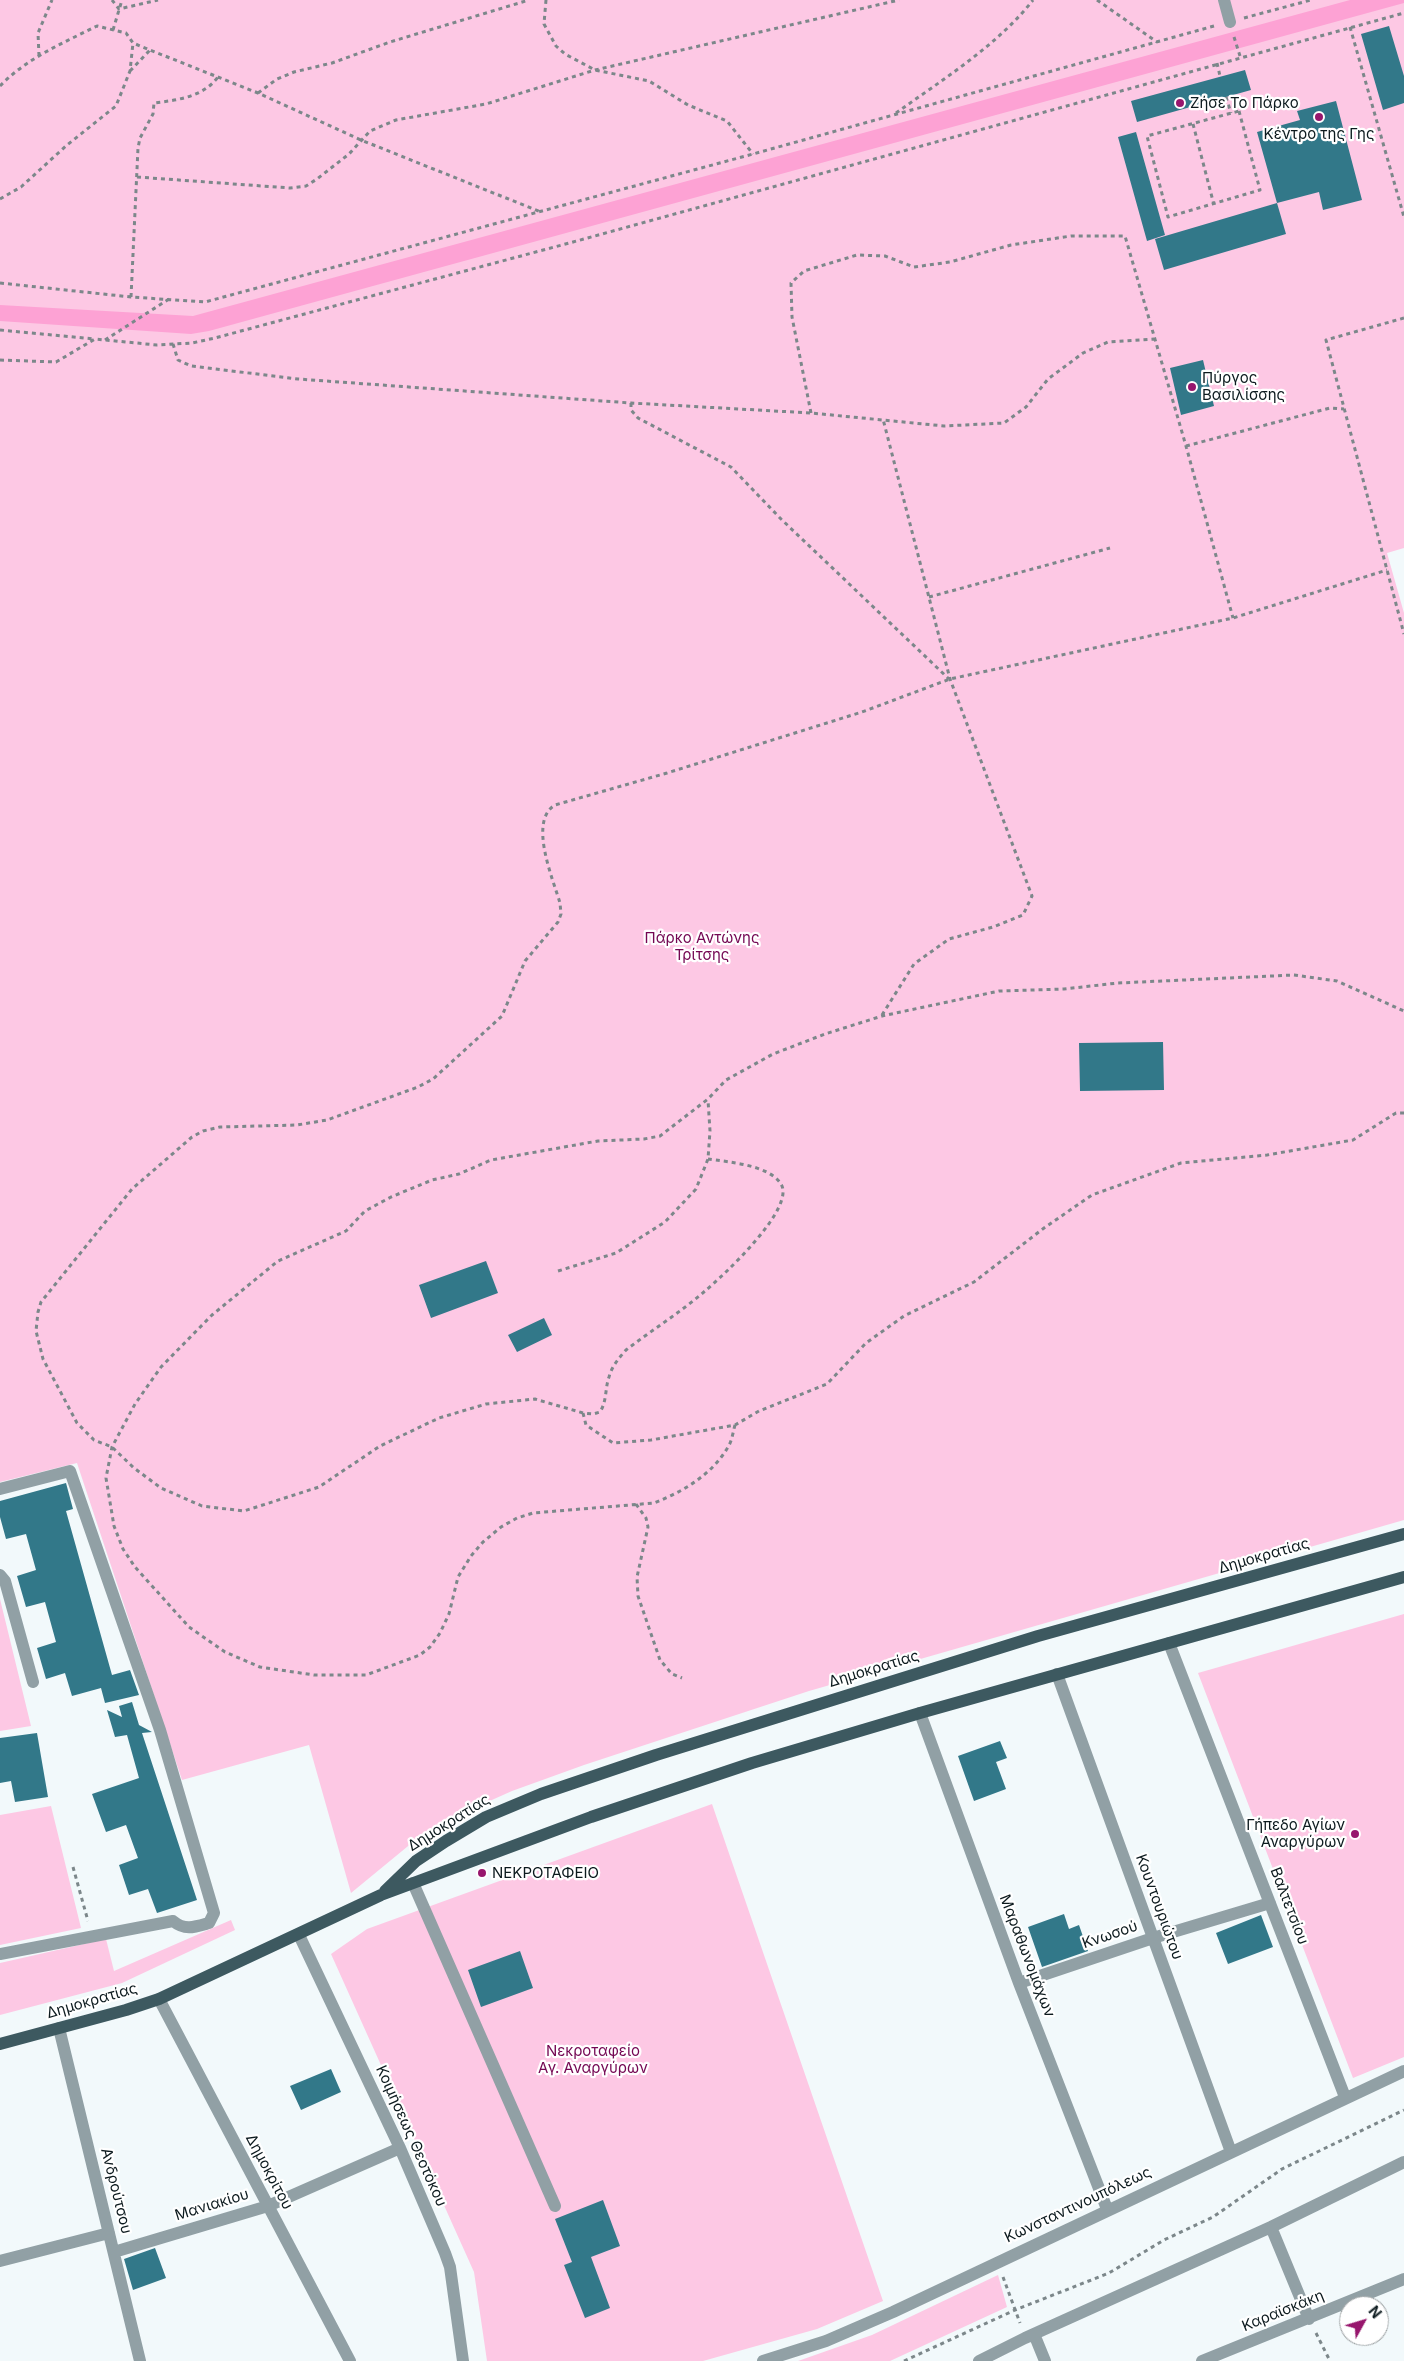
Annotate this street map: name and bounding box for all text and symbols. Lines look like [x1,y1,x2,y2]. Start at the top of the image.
place label: Ζήσε Το Πάρκο [1190,94,1299,112]
marker: Ζήσε Το Πάρκο [1174,97,1186,109]
marker: Κέντρο της Γης [1313,111,1325,123]
place label: Κέντρο της Γης [1264,125,1374,143]
place label: Πύργος Βασιλίσσης [1202,369,1285,404]
marker: Πύργος Βασιλίσσης [1186,381,1198,393]
park label: Πάρκο Αντώνης Τρίτσης [644,929,760,964]
street label: Δημοκρατίας [1217,1534,1311,1578]
street label: Δημοκρατίας [827,1647,921,1691]
street label: Δημοκρατίας [405,1791,493,1855]
place label: Γήπεδο Αγίων Αναργύρων [1246,1816,1345,1851]
marker: Γήπεδο Αγίων Αναργύρων [1349,1828,1361,1840]
street label: Κουντουριώτου [1132,1852,1186,1962]
place label: ΝΕΚΡΟΤΑΦΕΙΟ [492,1864,599,1882]
street label: Βαλτετσίου [1266,1865,1312,1947]
marker: ΝΕΚΡΟΤΑΦΕΙΟ [476,1867,488,1879]
street label: Μαραθωνομάχων [995,1892,1059,2020]
street label: Κνωσού [1080,1917,1140,1953]
street label: Δημοκρατίας [45,1979,139,2023]
park label: Νεκροταφείο Αγ. Αναργύρων [538,2042,648,2077]
street label: Κοιμήσεως Θεοτόκου [372,2063,450,2209]
street label: Δημοκρίτου [242,2131,296,2213]
street label: Ανδρούτσου [97,2146,135,2236]
street label: Κωνσταντινουπόλεως [1002,2163,1154,2247]
street label: Μανιακίου [173,2185,251,2225]
street label: Καραϊσκάκη [1239,2286,1327,2336]
north arrow [1339,2296,1389,2346]
text: N [1365,2302,1385,2321]

